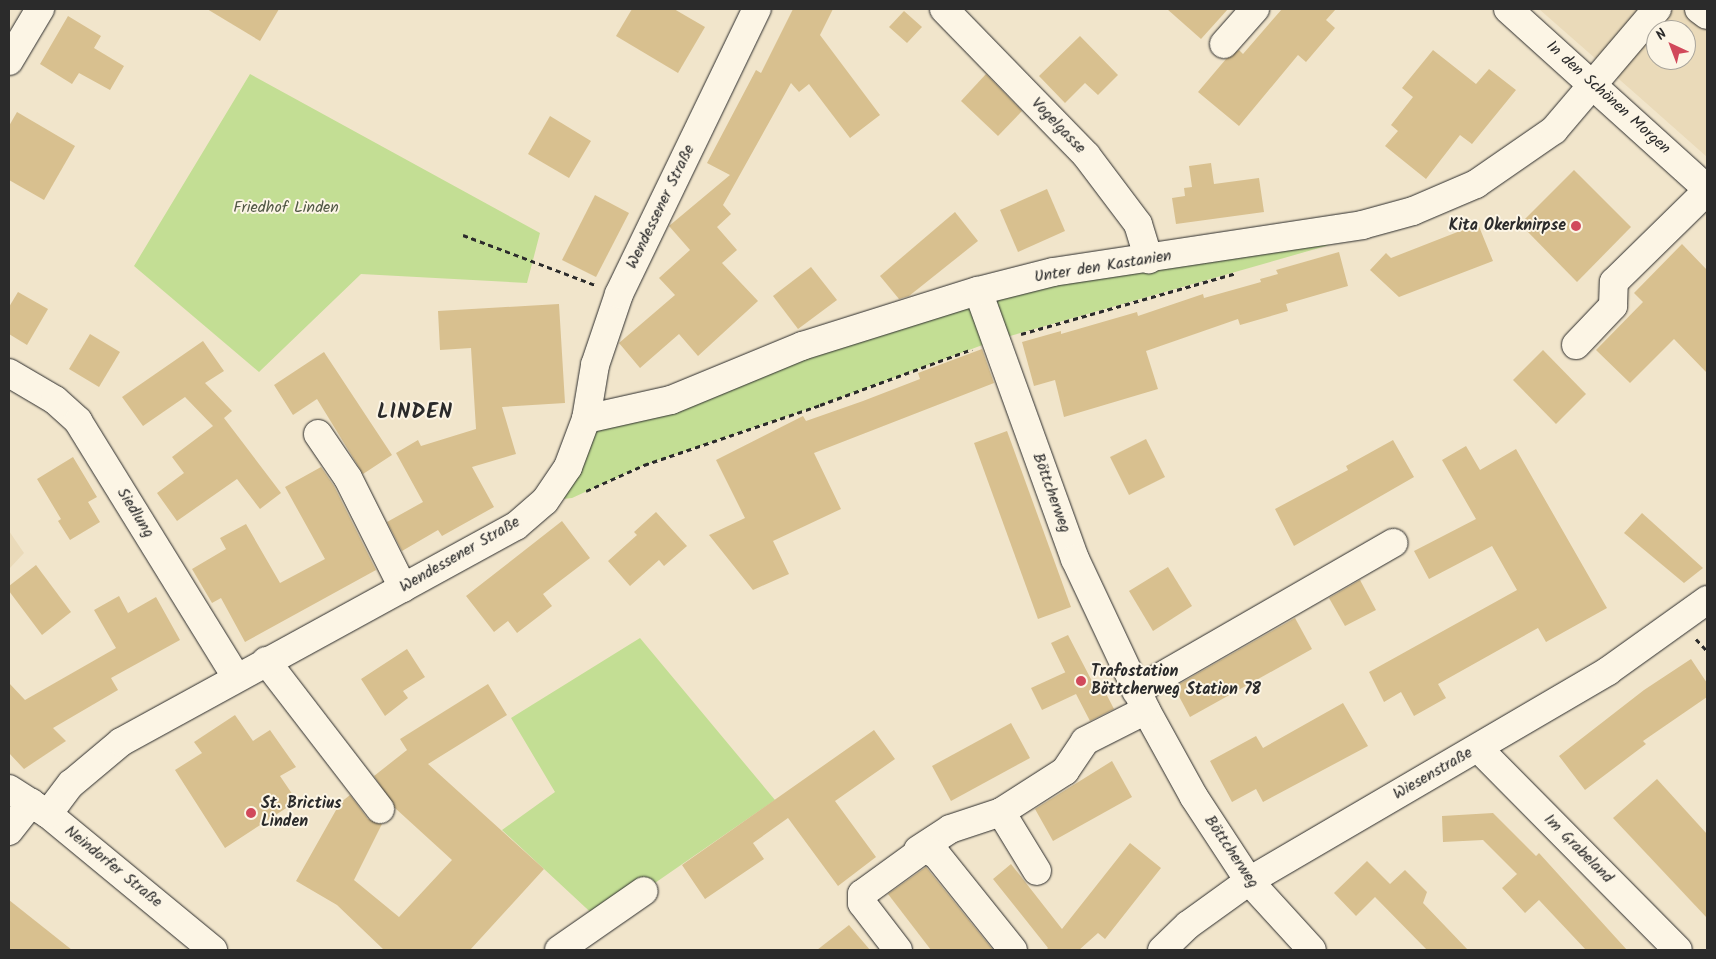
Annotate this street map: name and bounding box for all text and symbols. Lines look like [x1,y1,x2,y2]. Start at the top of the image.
north arrow [1646,20,1696,70]
text: N [1651,24,1672,46]
street label: In den Schönen Morgen [1542,37,1674,159]
street label: Vogelgasse [1027,94,1089,158]
street label: Wendessener Straße [623,142,699,272]
park label: Friedhof Linden [233,198,339,218]
place label: Kita Okerknirpse [1449,216,1566,236]
marker: Kita Okerknirpse [1570,220,1582,232]
street label: Unter den Kastanien [1033,247,1173,287]
district label: LINDEN [376,400,454,426]
street label: Böttcherweg [1028,450,1074,536]
street label: Siedlung [112,484,158,542]
street label: Wendessener Straße [396,513,524,597]
place label: Trafostation Böttcherweg Station 78 [1091,662,1261,700]
marker: Trafostation Böttcherweg Station 78 [1075,675,1087,687]
street label: Wiesenstraße [1390,744,1476,804]
place label: St. Brictius Linden [261,794,341,832]
marker: St. Brictius Linden [245,807,257,819]
street label: Im Grabeland [1539,810,1617,888]
street label: Böttcherweg [1200,812,1262,892]
street label: Neindorfer Straße [60,822,166,912]

